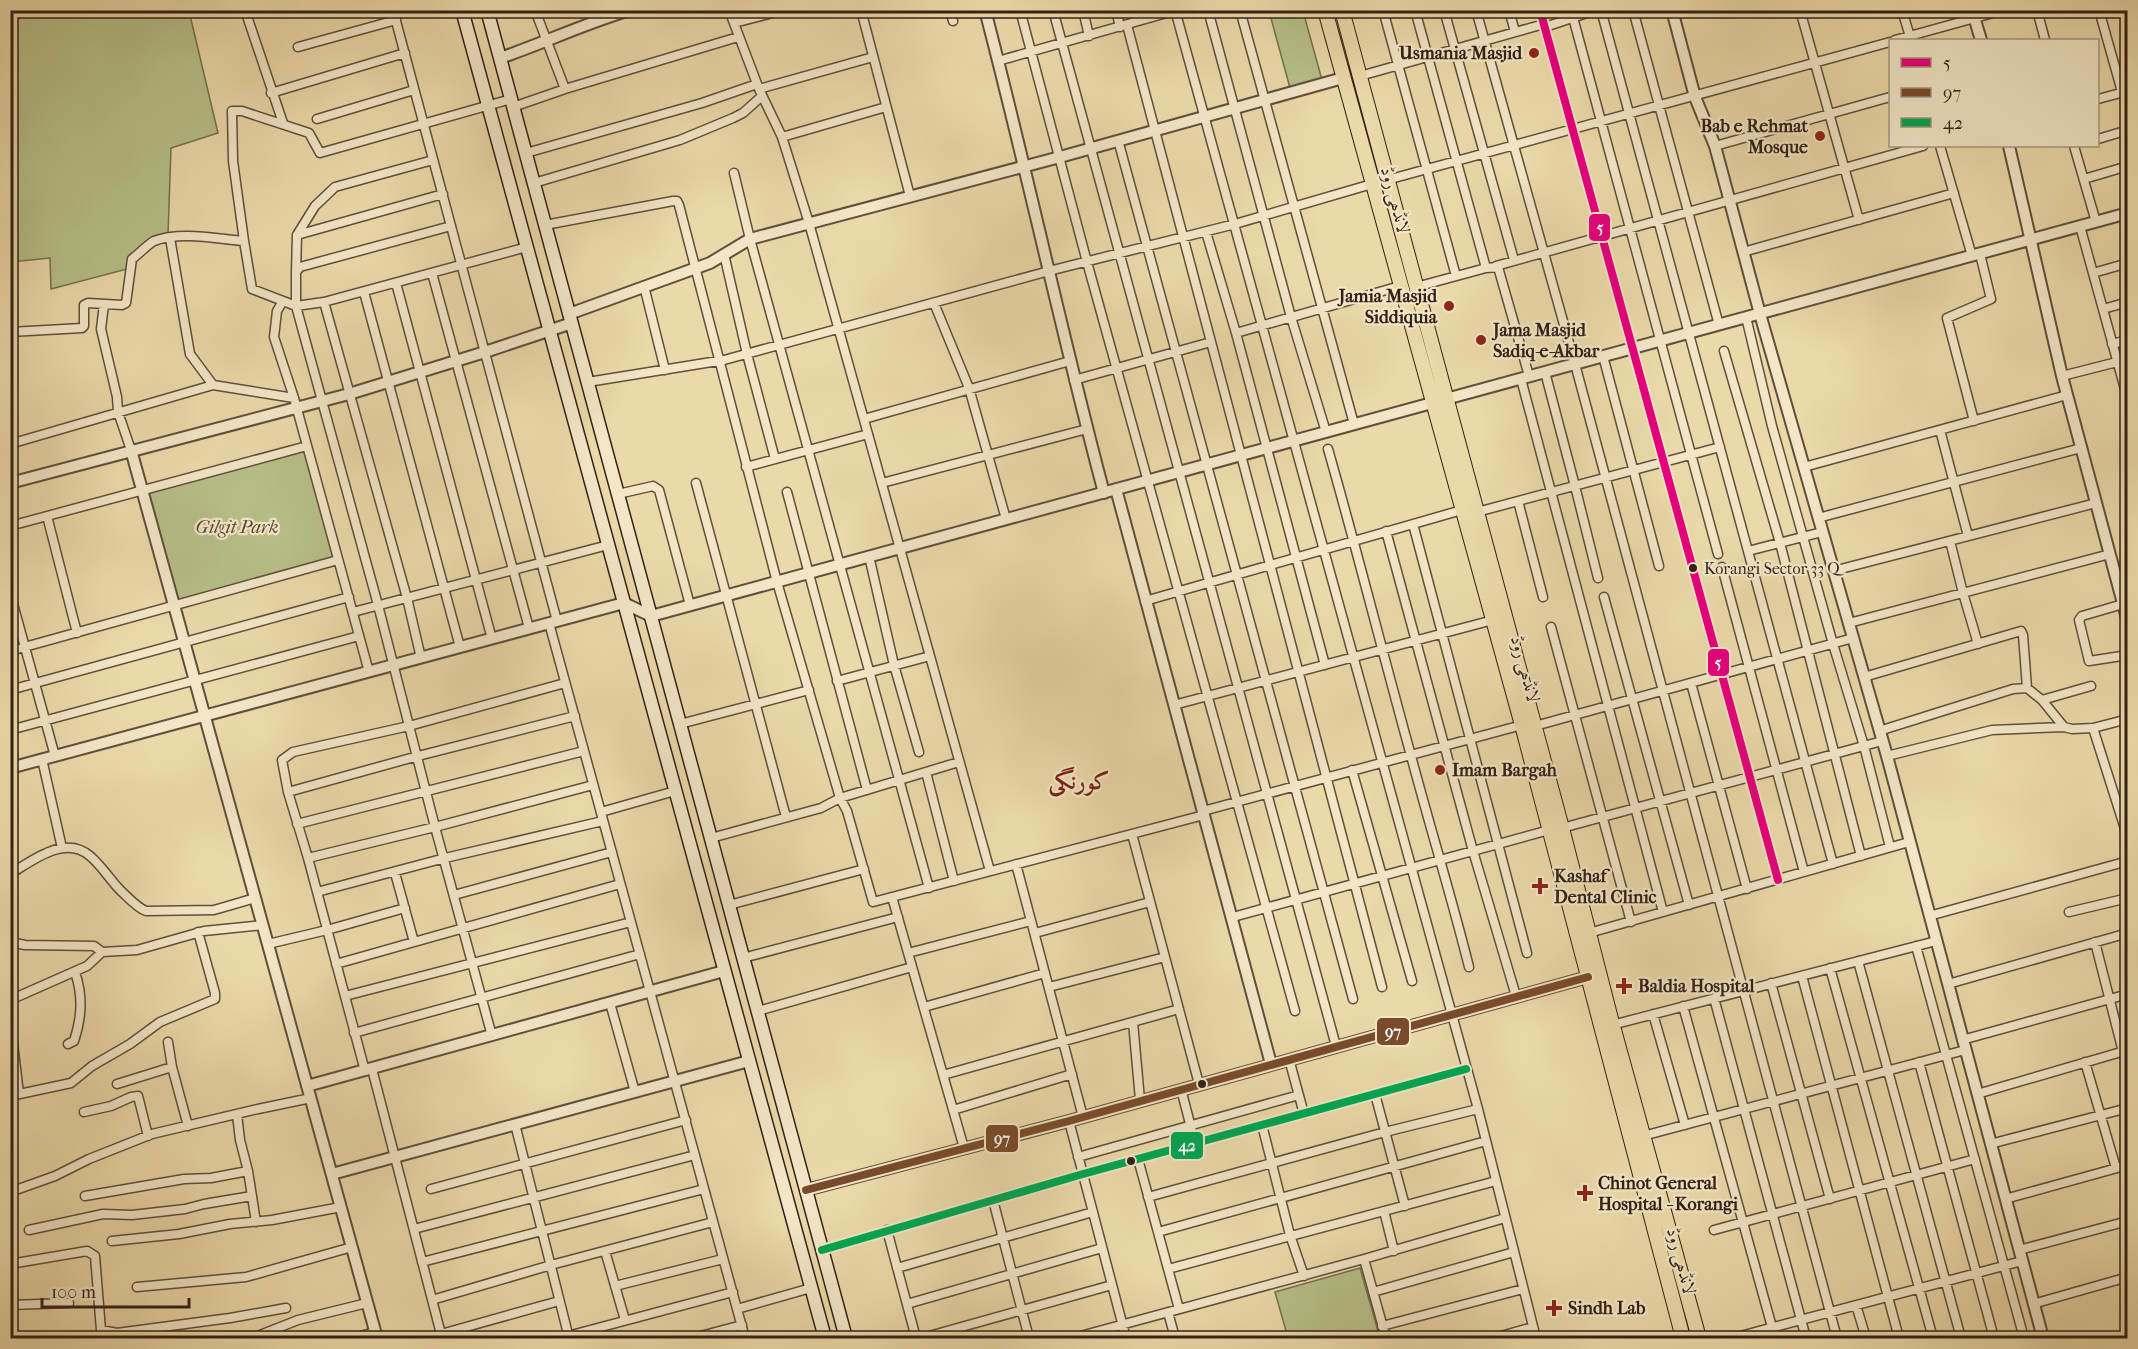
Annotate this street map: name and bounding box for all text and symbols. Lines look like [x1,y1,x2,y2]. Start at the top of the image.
legend [1889,39,2099,147]
place label: Usmania Masjid [1398,43,1523,64]
marker: Usmania Masjid [1527,46,1541,60]
text: 5 [1943,53,1951,74]
text: 97 [1943,83,1961,104]
text: 42 [1943,113,1963,134]
place label: Bab e Rehmat Mosque [1700,116,1809,158]
marker: Bab e Rehmat Mosque [1813,129,1827,143]
street label: لانڈھی روڈ [1375,164,1414,236]
line badge: 5 [1588,213,1611,242]
text: 5 [1597,218,1604,237]
place label: Jamia Masjid Siddiquia [1337,286,1438,328]
marker: Jamia Masjid Siddiquia [1442,299,1456,313]
place label: Jama Masjid Sadiq-e-Akbar [1491,320,1600,362]
marker: Jama Masjid Sadiq-e-Akbar [1474,333,1488,347]
park label: Gilgit Park [196,517,278,538]
place label: Korangi Sector 33 Q [1704,559,1845,578]
marker: Korangi Sector 33 Q [1687,562,1699,574]
street label: لانڈھی روڈ [1505,633,1544,705]
line badge: 5 [1707,648,1730,677]
text: 5 [1715,653,1722,672]
place label: Imam Bargah [1452,760,1558,781]
marker: Imam Bargah [1433,763,1447,777]
district label: کورنگی [1048,766,1110,797]
place label: Kashaf Dental Clinic [1554,866,1657,908]
marker: Kashaf Dental Clinic [1531,877,1549,895]
place label: Baldia Hospital [1638,976,1756,997]
marker: Baldia Hospital [1615,977,1633,995]
line badge: 97 [1376,1017,1410,1046]
text: 97 [1384,1022,1401,1042]
unlabelled marker [1196,1078,1208,1090]
line badge: 97 [985,1124,1019,1153]
text: 97 [993,1129,1010,1149]
line badge: 42 [1170,1131,1204,1160]
text: 42 [1177,1136,1196,1156]
unlabelled marker [1125,1155,1137,1167]
place label: Chinot General Hospital - Korangi [1598,1173,1739,1215]
marker: Chinot General Hospital - Korangi [1576,1184,1594,1202]
street label: لانڈھی روڈ [1661,1225,1700,1297]
scale bar [42,1271,189,1309]
text: 100 m [51,1282,96,1303]
place label: Sindh Lab [1568,1298,1646,1319]
marker: Sindh Lab [1545,1299,1563,1317]

